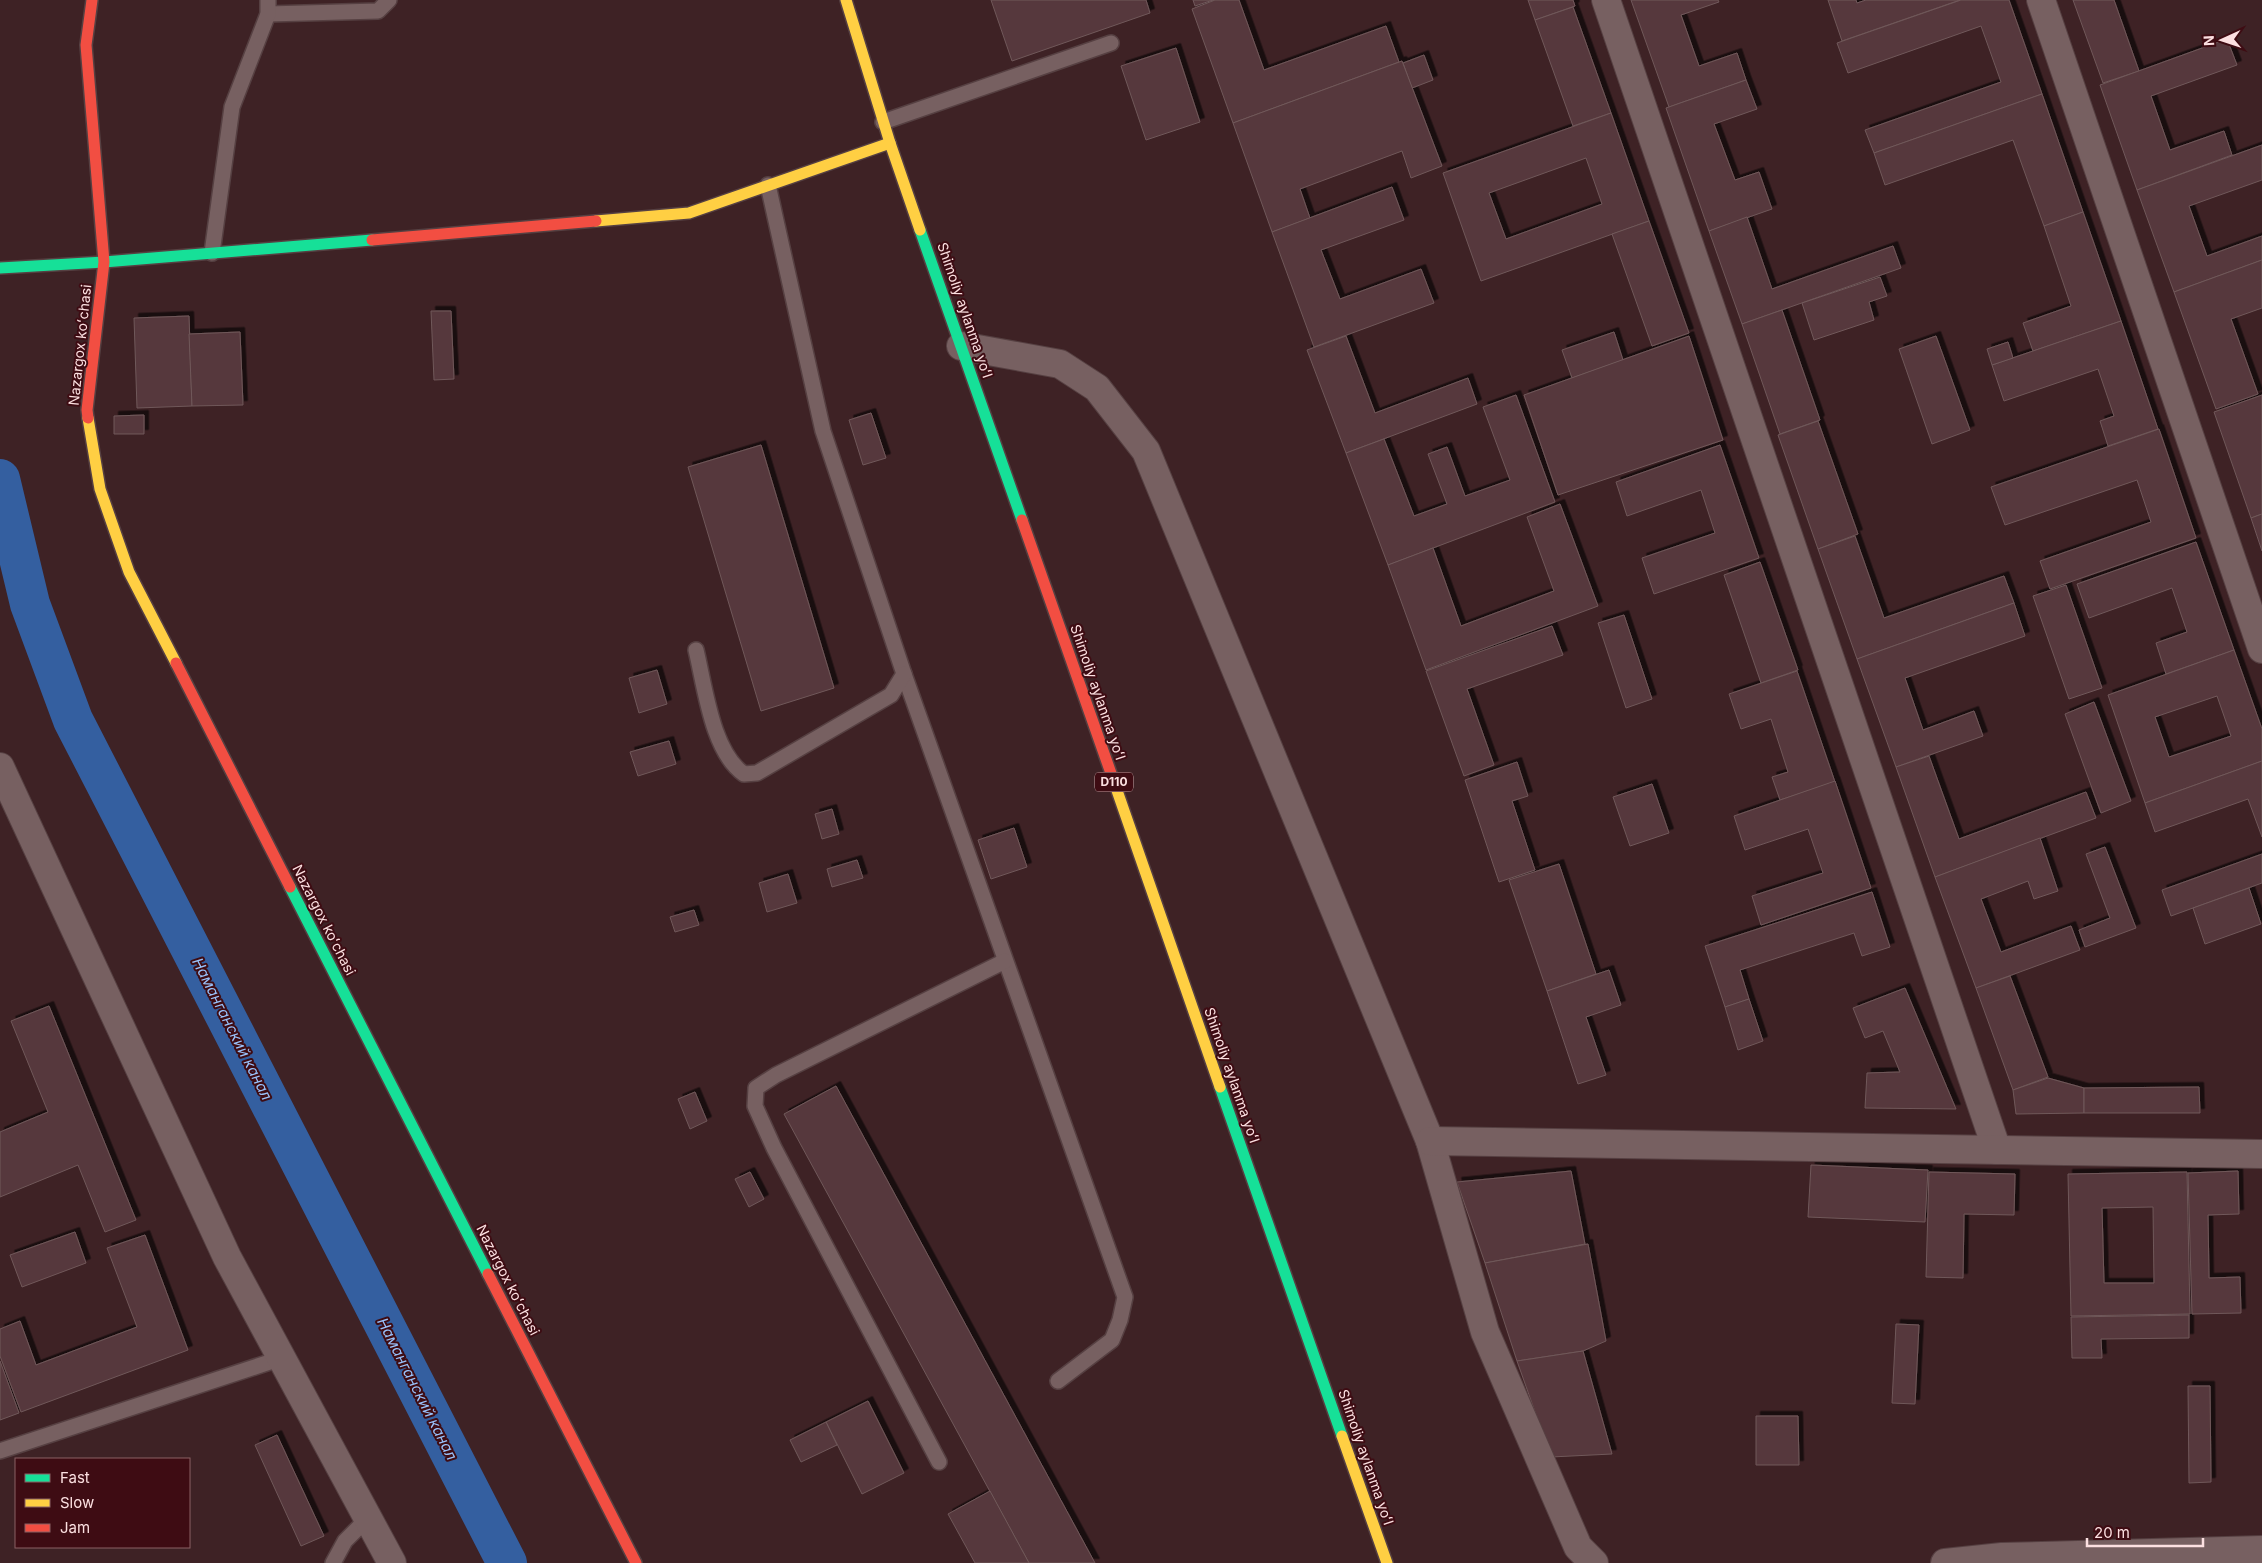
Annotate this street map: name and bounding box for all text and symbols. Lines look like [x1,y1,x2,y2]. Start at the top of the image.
north arrow [2197,15,2247,65]
text: N [2200,35,2217,46]
street label: Shimoliy aylanma yoʻl [934,240,997,380]
street label: Nazargox koʻchasi [65,284,94,406]
street label: Shimoliy aylanma yoʻl [1067,622,1130,762]
road number: D110 [1095,772,1133,792]
street label: Nazargox koʻchasi [289,862,360,978]
water label: Наманганский канал [188,954,277,1104]
street label: Shimoliy aylanma yoʻl [1201,1005,1264,1145]
street label: Nazargox koʻchasi [473,1222,544,1338]
water label: Наманганский канал [373,1314,462,1464]
street label: Shimoliy aylanma yoʻl [1335,1387,1398,1527]
legend [15,1458,190,1548]
text: Fast [60,1468,90,1487]
text: Slow [60,1493,94,1512]
scale bar [2087,1516,2203,1548]
text: Jam [60,1518,90,1537]
text: 20 m [2094,1523,2130,1542]

